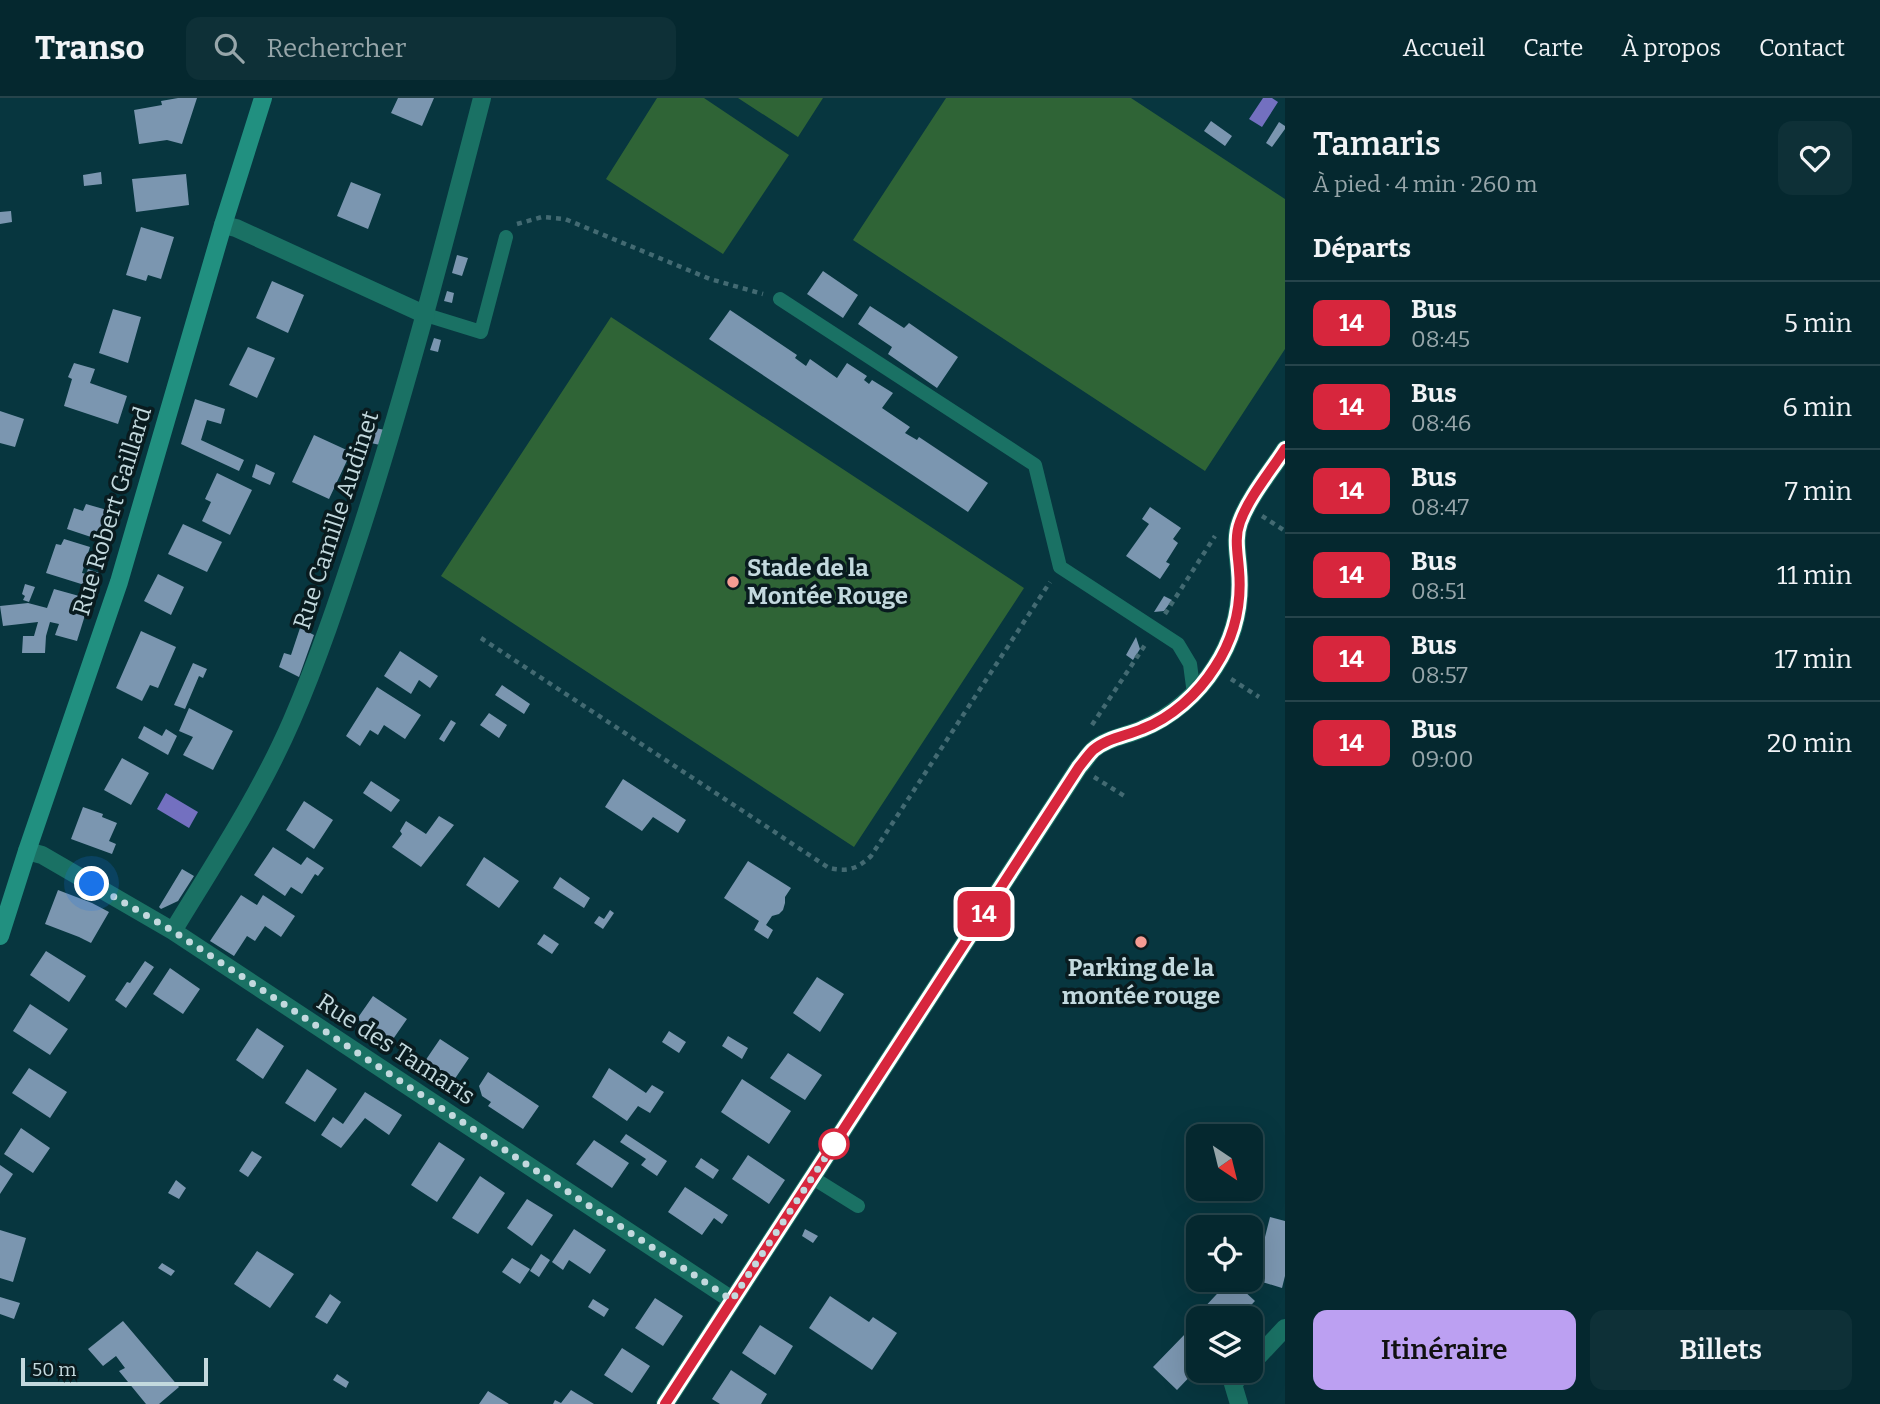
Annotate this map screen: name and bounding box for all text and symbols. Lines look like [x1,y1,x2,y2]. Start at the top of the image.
search box [186,17,676,80]
text: Transo [35,28,144,68]
icon: search [210,29,248,67]
text: Rechercher [266,33,406,64]
text: Accueil [1403,34,1485,62]
text: Carte [1523,34,1583,62]
text: À propos [1621,34,1721,62]
text: Contact [1759,34,1845,62]
button: heart [1778,121,1852,195]
text: Tamaris [1313,124,1441,164]
text: À pied · 4 min · 260 m [1313,170,1537,198]
text: Départs [1313,233,1411,264]
text: Bus [1411,294,1457,325]
text: 5 min [1784,308,1852,339]
text: 14 [1339,309,1364,337]
text: 08:45 [1411,325,1470,353]
text: Bus [1411,378,1457,409]
text: 6 min [1783,392,1852,423]
text: 14 [1339,393,1364,421]
street label: Rue Robert Gaillard [67,403,157,619]
street label: Rue Camille Audinet [288,407,385,633]
text: 08:46 [1411,409,1471,437]
text: Bus [1411,462,1457,493]
text: 7 min [1785,476,1852,507]
text: 14 [1339,477,1364,505]
text: 08:47 [1411,493,1469,521]
text: Bus [1411,546,1457,577]
place label: Stade de la Montée Rouge [747,554,908,610]
text: 11 min [1777,560,1852,591]
text: 14 [1339,561,1364,589]
marker: Stade de la Montée Rouge [725,574,741,590]
text: 08:51 [1411,577,1466,605]
text: Bus [1411,630,1457,661]
text: 17 min [1774,644,1852,675]
text: 14 [1339,645,1364,673]
text: 08:57 [1411,661,1468,689]
text: Bus [1411,714,1457,745]
text: 20 min [1767,728,1852,759]
text: 14 [1339,729,1364,757]
text: 09:00 [1411,745,1474,773]
your location [74,866,109,901]
line badge: 14 [953,891,1016,937]
text: 14 [972,900,996,928]
marker: Parking de la montée rouge [1133,934,1149,950]
place label: Parking de la montée rouge [1062,954,1220,1010]
street label: Rue des Tamaris [312,988,480,1110]
north arrow [1186,1124,1264,1200]
map controls [1186,1124,1263,1383]
unlabelled marker [819,1129,849,1159]
button: locate [1186,1215,1263,1292]
button: layers [1186,1306,1263,1383]
button: Itinéraire [1313,1310,1576,1390]
button: Billets [1590,1310,1852,1390]
scale bar [21,1355,208,1387]
text: 50 m [32,1358,76,1381]

